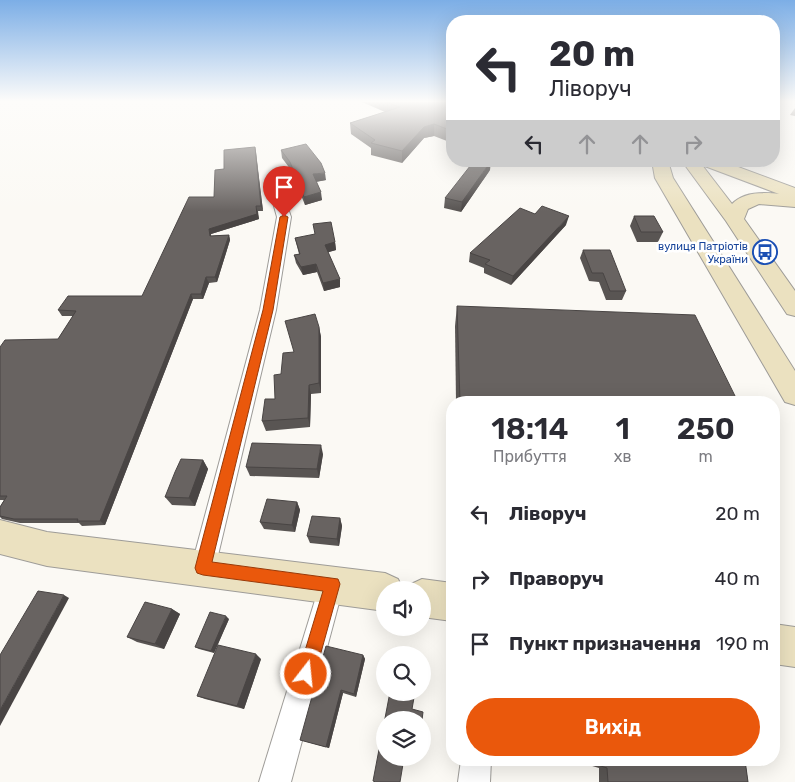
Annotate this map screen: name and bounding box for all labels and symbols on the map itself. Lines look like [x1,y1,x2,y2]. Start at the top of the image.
pin [263,166,305,217]
bus stop icon: вулиця Патріотів України [752,239,778,265]
place label: вулиця Патріотів України [658,240,748,266]
position arrow [279,647,331,699]

